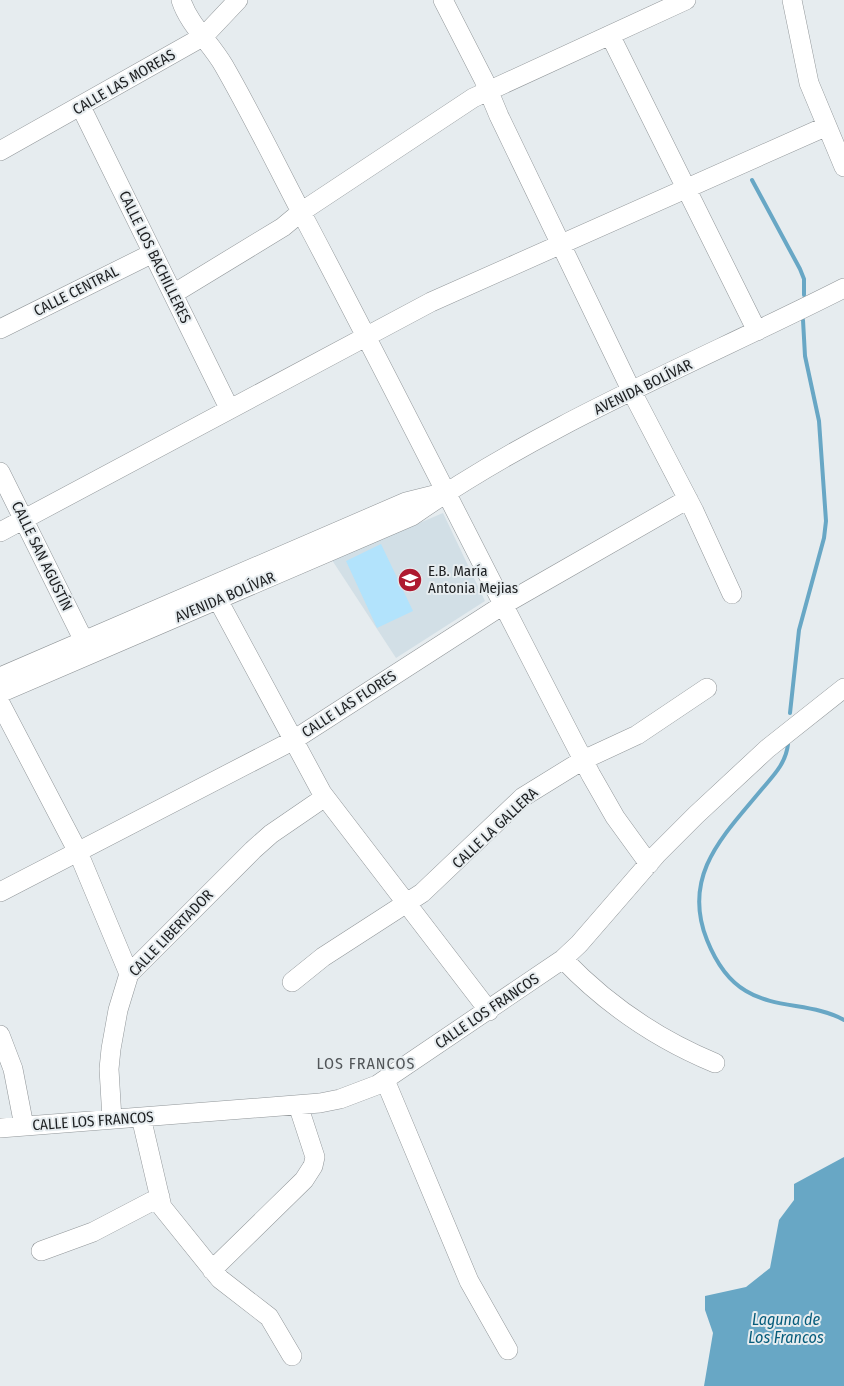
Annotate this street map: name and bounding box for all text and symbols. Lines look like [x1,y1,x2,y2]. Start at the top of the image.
street label: CALLE LAS MOREAS [70,45,178,119]
street label: CALLE LOS BACHILLERES [115,188,195,326]
street label: CALLE CENTRAL [31,262,122,320]
street label: AVENIDA BOLÍVAR [591,355,695,419]
street label: CALLE SAN AGUSTÍN [8,498,76,614]
place label: E.B. María Antonia Mejias [428,562,518,597]
school or university icon: E.B. María Antonia Mejias [397,567,423,593]
street label: AVENIDA BOLÍVAR [172,568,278,626]
street label: CALLE LAS FLORES [298,667,400,741]
street label: CALLE LA GALLERA [449,784,542,872]
street label: CALLE LIBERTADOR [125,886,217,980]
street label: CALLE LOS FRANCOS [432,970,542,1052]
district label: LOS FRANCOS [317,1054,415,1073]
street label: CALLE LOS FRANCOS [32,1108,154,1134]
water label: Laguna de Los Francos [748,1310,824,1347]

